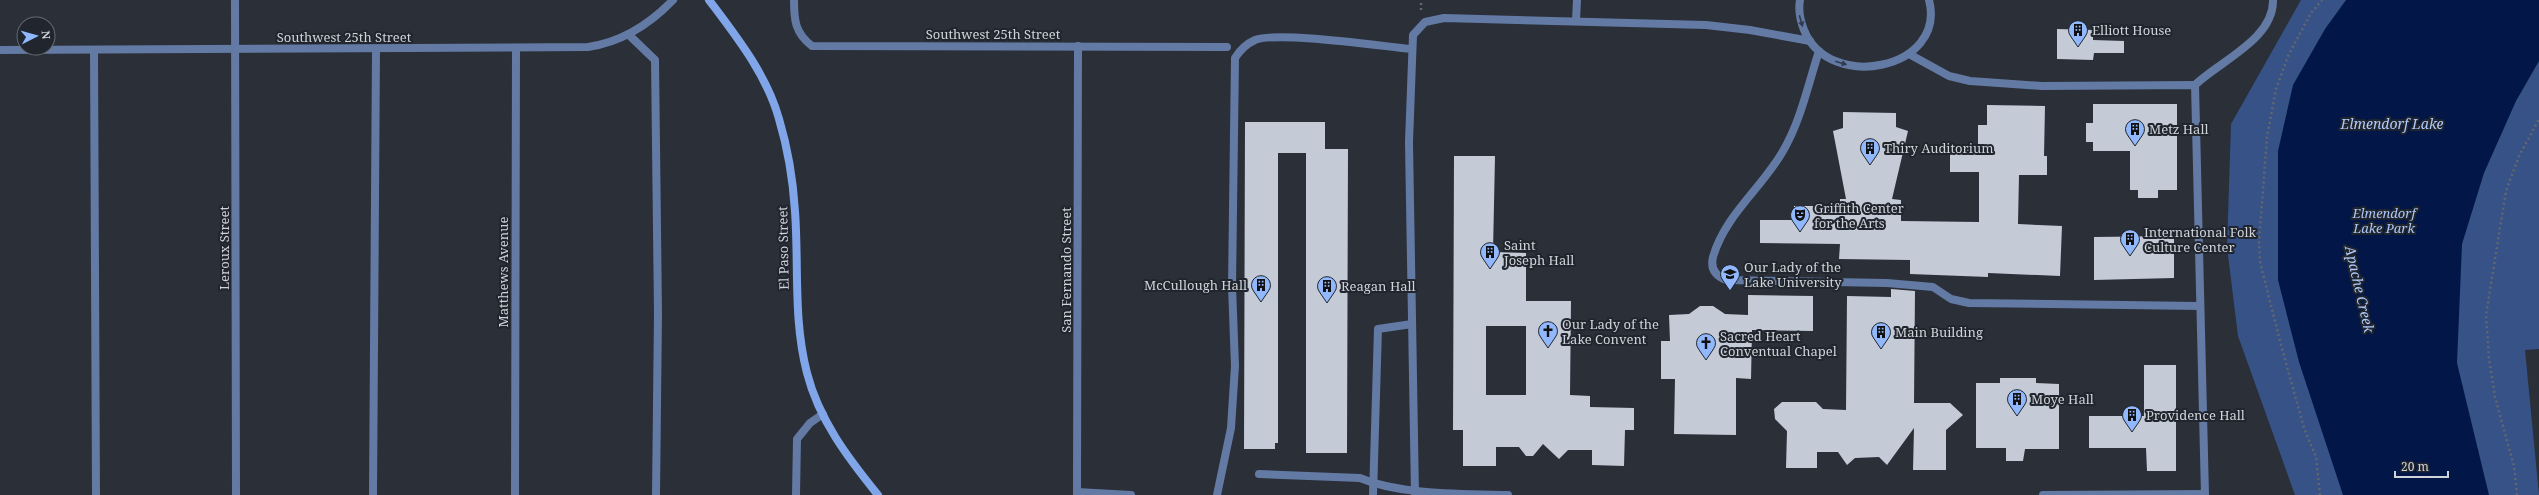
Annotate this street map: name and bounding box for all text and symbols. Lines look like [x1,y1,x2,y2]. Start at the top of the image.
north arrow [16,16,56,56]
one-way arrow [1798,16,1804,28]
building icon: Elliott House [2067,19,2089,47]
place label: Elliott House [2092,21,2171,39]
street label: Southwest 25th Street [926,25,1061,43]
street label: Southwest 25th Street [277,28,412,46]
text: N [39,30,54,40]
one-way arrow [1835,60,1847,66]
water label: Elmendorf Lake [2339,114,2444,133]
building icon: Metz Hall [2124,118,2146,146]
place label: Metz Hall [2149,120,2208,138]
building icon: Thiry Auditorium [1859,137,1881,165]
place label: Thiry Auditorium [1884,139,1993,157]
place label: Griffith Center for the Arts [1814,199,1904,232]
theatre icon: Griffith Center for the Arts [1789,204,1811,232]
park label: Elmendorf Lake Park [2351,204,2418,237]
street label: Leroux Street [215,206,233,290]
street label: El Paso Street [773,206,793,290]
street label: San Fernando Street [1057,207,1075,333]
street label: Matthews Avenue [494,217,512,327]
place label: International Folk Culture Center [2144,223,2257,256]
building icon: International Folk Culture Center [2119,228,2141,256]
place label: Saint Joseph Hall [1503,236,1574,269]
building icon: Saint Joseph Hall [1479,241,1501,269]
water label: Apache Creek [2341,243,2379,335]
place label: Our Lady of the Lake University [1744,258,1842,291]
school or university icon: Our Lady of the Lake University [1719,263,1741,291]
building icon: McCullough Hall [1250,274,1272,302]
building icon: Reagan Hall [1316,275,1338,303]
place label: McCullough Hall [1144,276,1247,294]
place label: Reagan Hall [1341,277,1416,295]
place label: Our Lady of the Lake Convent [1562,315,1659,348]
church icon: Our Lady of the Lake Convent [1537,320,1559,348]
building icon: Main Building [1870,321,1892,349]
place label: Main Building [1895,323,1983,341]
place label: Sacred Heart Conventual Chapel [1720,327,1837,360]
church icon: Sacred Heart Conventual Chapel [1695,332,1717,360]
building icon: Moye Hall [2006,388,2028,416]
place label: Moye Hall [2031,390,2094,408]
building icon: Providence Hall [2121,404,2143,432]
place label: Providence Hall [2146,406,2245,424]
scale bar [2395,453,2448,479]
text: 20 m [2401,458,2429,475]

